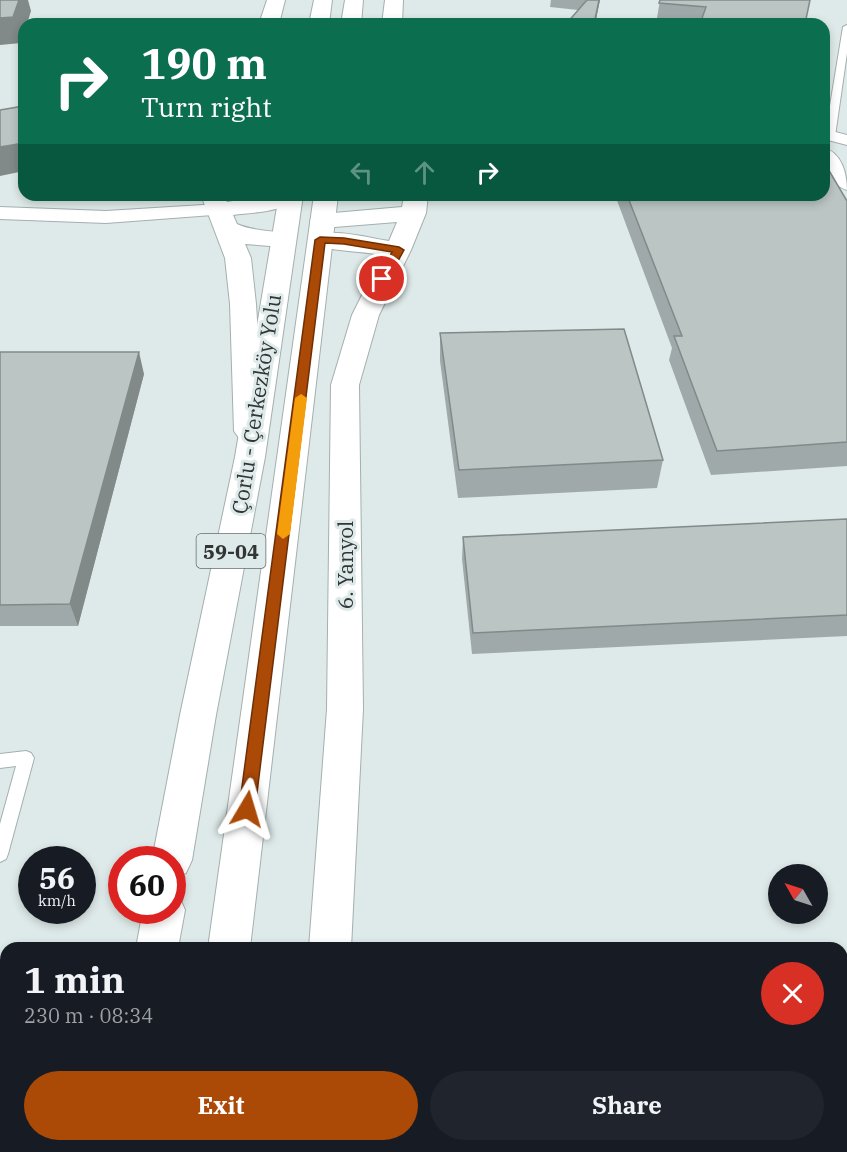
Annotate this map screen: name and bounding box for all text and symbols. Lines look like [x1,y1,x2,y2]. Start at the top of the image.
text: 190 m [141,36,267,91]
icon: right [42,42,120,120]
text: Turn right [141,89,272,124]
icon: left [345,156,378,189]
icon: ahead [408,156,441,189]
icon: right [471,156,504,189]
pin [356,253,407,304]
icon: arrive [365,262,398,295]
street label: Çorlu - Çerkezköy Yolu [225,292,287,516]
street label: 6. Yanyol [331,521,359,609]
road number: 59-04 [196,534,266,568]
position arrow [215,777,279,841]
speed limit sign: 60 [108,846,186,924]
text: 56 [39,858,75,897]
north arrow [768,864,828,924]
map controls [768,864,828,924]
text: km/h [38,891,76,910]
text: 1 min [24,956,125,1003]
button: close [761,962,824,1025]
text: 230 m · 08:34 [24,1002,153,1029]
button: Exit [24,1071,418,1140]
button: Share [430,1071,824,1140]

